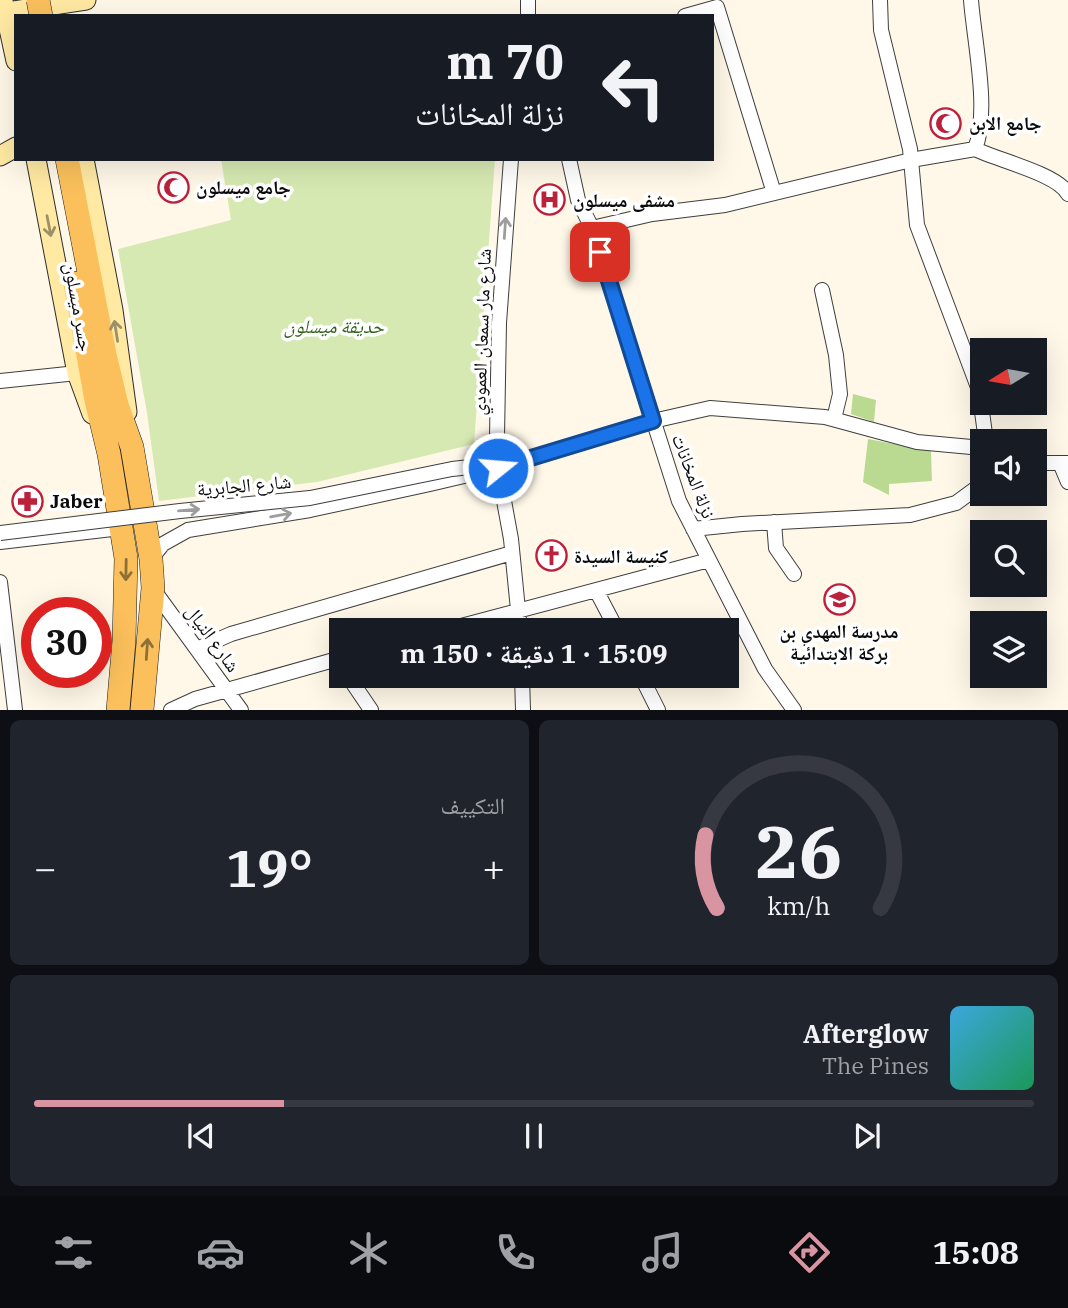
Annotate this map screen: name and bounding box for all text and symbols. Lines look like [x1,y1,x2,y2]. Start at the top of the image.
text: 70 m [446,29,564,92]
icon: left [588,42,679,133]
text: نزلة المخانات [415,92,564,134]
mosque icon: جامع الابن [929,106,963,140]
place label: جامع الابن [969,111,1042,136]
mosque icon: جامع ميسلون [156,170,190,204]
place label: جامع ميسلون [196,175,291,200]
hospital icon: مشفى ميسلون [533,183,567,217]
place label: مشفى ميسلون [573,188,675,212]
one-way arrow [43,214,57,237]
one-way arrow [499,217,512,240]
pin [570,222,630,282]
icon: arrive [581,233,619,271]
street label: شارع مار سمعان العمودي [466,248,500,416]
street label: جسر ميسلون [59,261,99,353]
park label: حديقة ميسلون [284,314,385,338]
one-way arrow [109,320,122,343]
north arrow [970,338,1046,415]
map controls [970,338,1047,688]
button: sound [970,429,1047,506]
street label: نزلة المخانات [667,430,721,522]
position arrow [461,431,535,505]
street label: شارع الجابرية [196,469,292,501]
pharmacy icon: Jaber [10,484,44,518]
place label: Jaber [50,489,103,513]
one-way arrow [178,503,200,516]
one-way arrow [269,508,292,521]
button: search [970,520,1047,597]
church icon: كنيسة السيدة [534,539,568,573]
place label: كنيسة السيدة [574,544,669,568]
one-way arrow [119,558,133,581]
school or university icon: مدرسة المهدي بن بركة الابتدائية [822,583,856,617]
speed limit sign: 30 [21,597,112,688]
street label: شارع النيال [180,600,246,676]
button: layers [970,611,1047,688]
place label: مدرسة المهدي بن بركة الابتدائية [779,619,899,665]
text: 15:09 · 1 دقيقة · 150 m [400,636,668,670]
one-way arrow [141,638,154,661]
text: التكييف [440,790,505,820]
text: 26 [755,804,842,899]
text: 19° [226,834,313,901]
text: − [34,843,57,892]
text: + [482,843,505,892]
text: km/h [767,889,830,922]
text: Afterglow [803,1016,929,1050]
text: The Pines [822,1050,929,1080]
icon: previous [182,1117,220,1155]
icon: pause [515,1117,553,1155]
icon: next [848,1117,886,1155]
icon: filters [49,1228,98,1277]
icon: car [196,1228,245,1277]
icon: climate [344,1228,393,1277]
icon: phone [491,1228,540,1277]
icon: music [638,1228,687,1277]
icon: directions [785,1228,834,1277]
text: 15:08 [932,1231,1019,1273]

